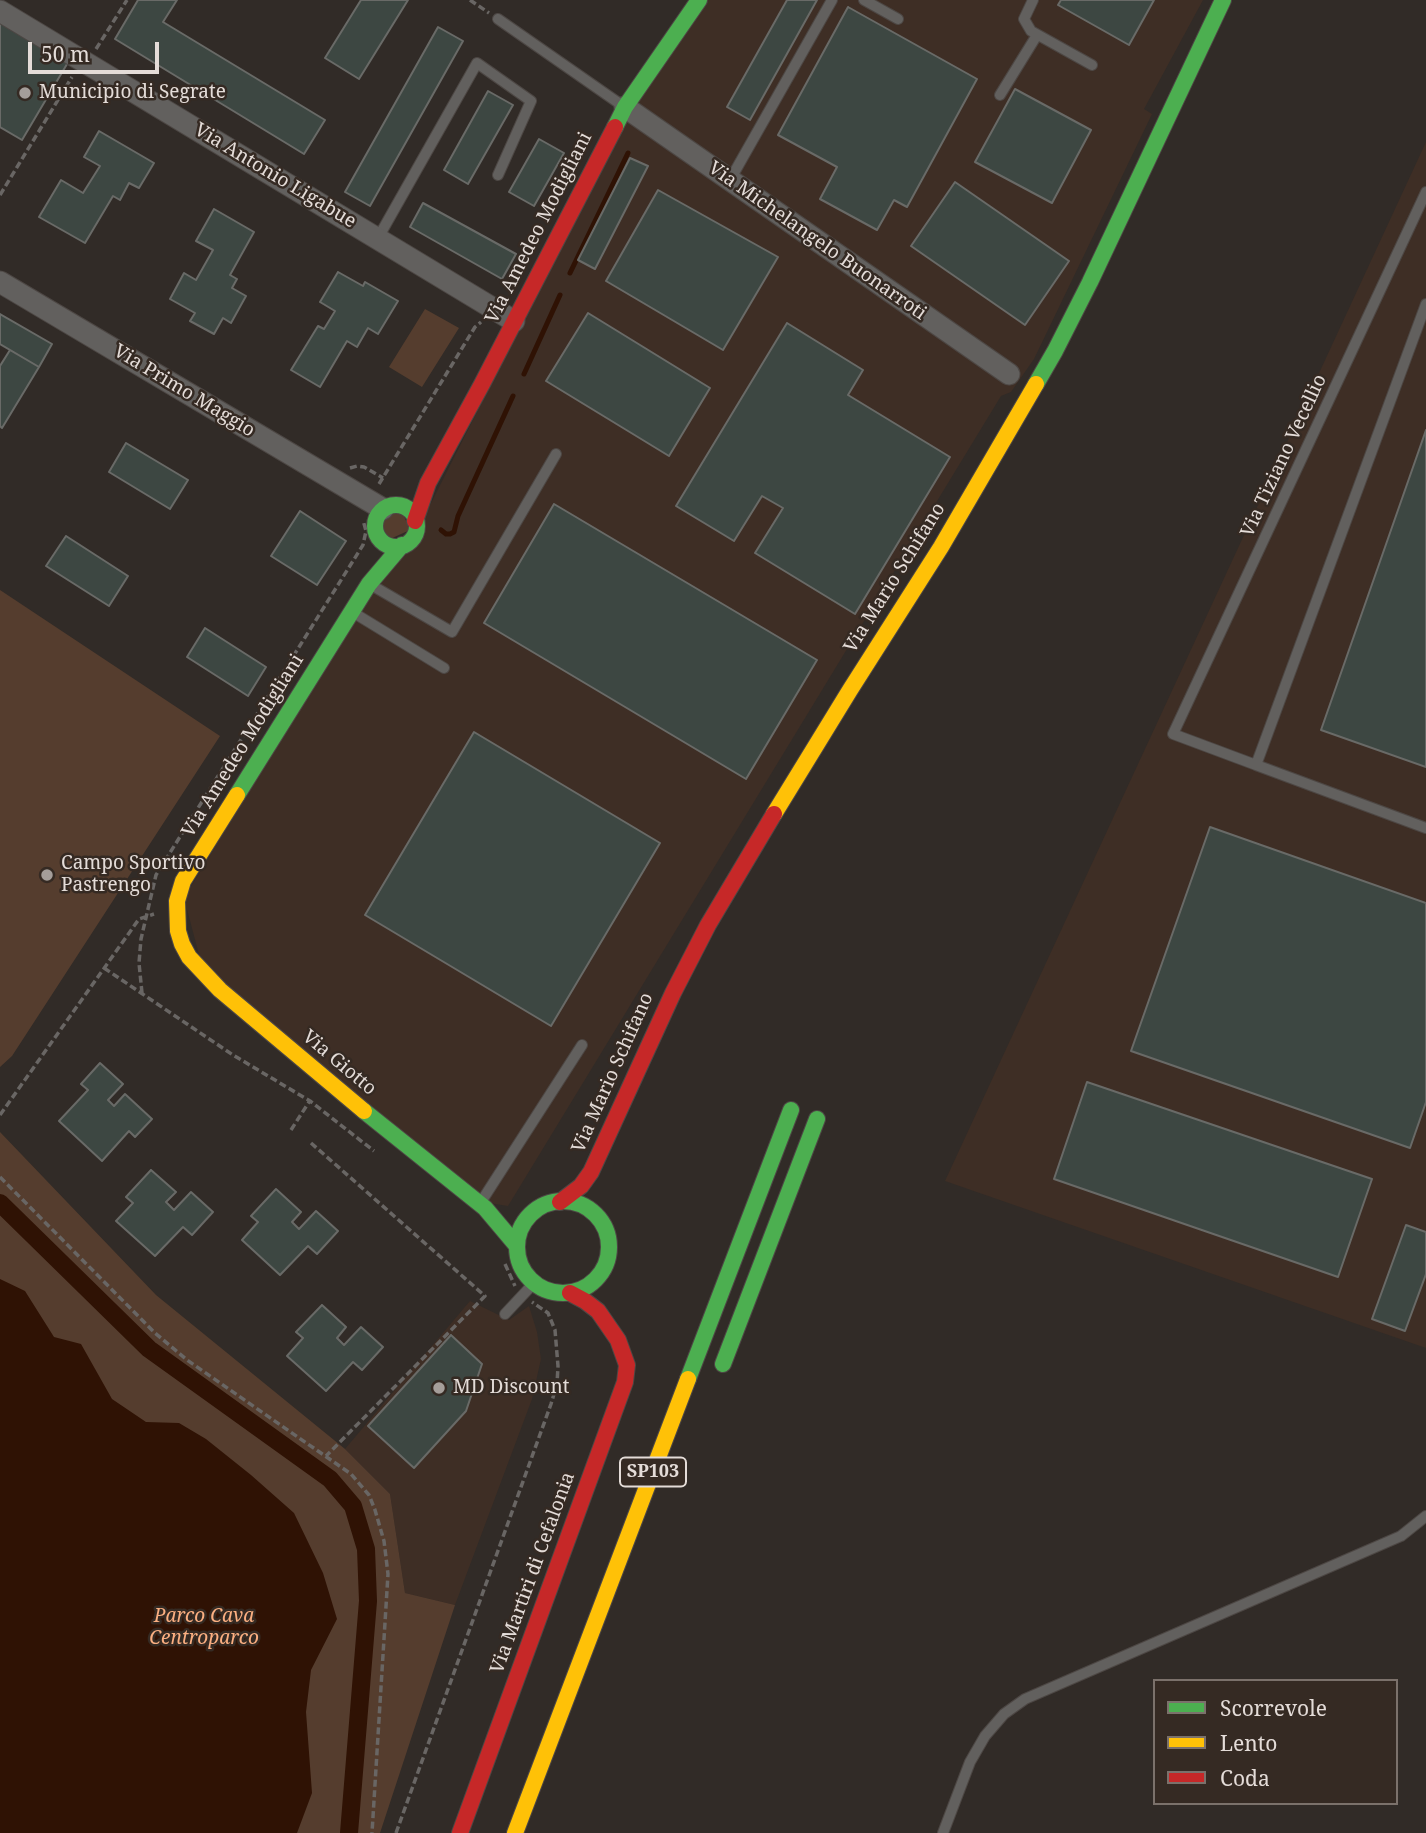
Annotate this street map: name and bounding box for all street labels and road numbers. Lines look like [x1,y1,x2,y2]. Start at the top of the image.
street label: Via Antonio Ligabue [190,119,360,233]
street label: Via Amedeo Modigliani [481,129,597,327]
street label: Via Michelangelo Buonarroti [704,157,930,325]
street label: Via Primo Maggio [109,340,259,442]
street label: Via Tiziano Vecellio [1236,371,1332,541]
street label: Via Mario Schifano [840,499,950,657]
street label: Via Amedeo Modigliani [177,650,309,842]
street label: Via Mario Schifano [567,989,659,1157]
street label: Via Giotto [297,1026,381,1100]
road number: SP103 [620,1457,686,1486]
street label: Via Martiri di Cefalonia [486,1469,580,1677]

